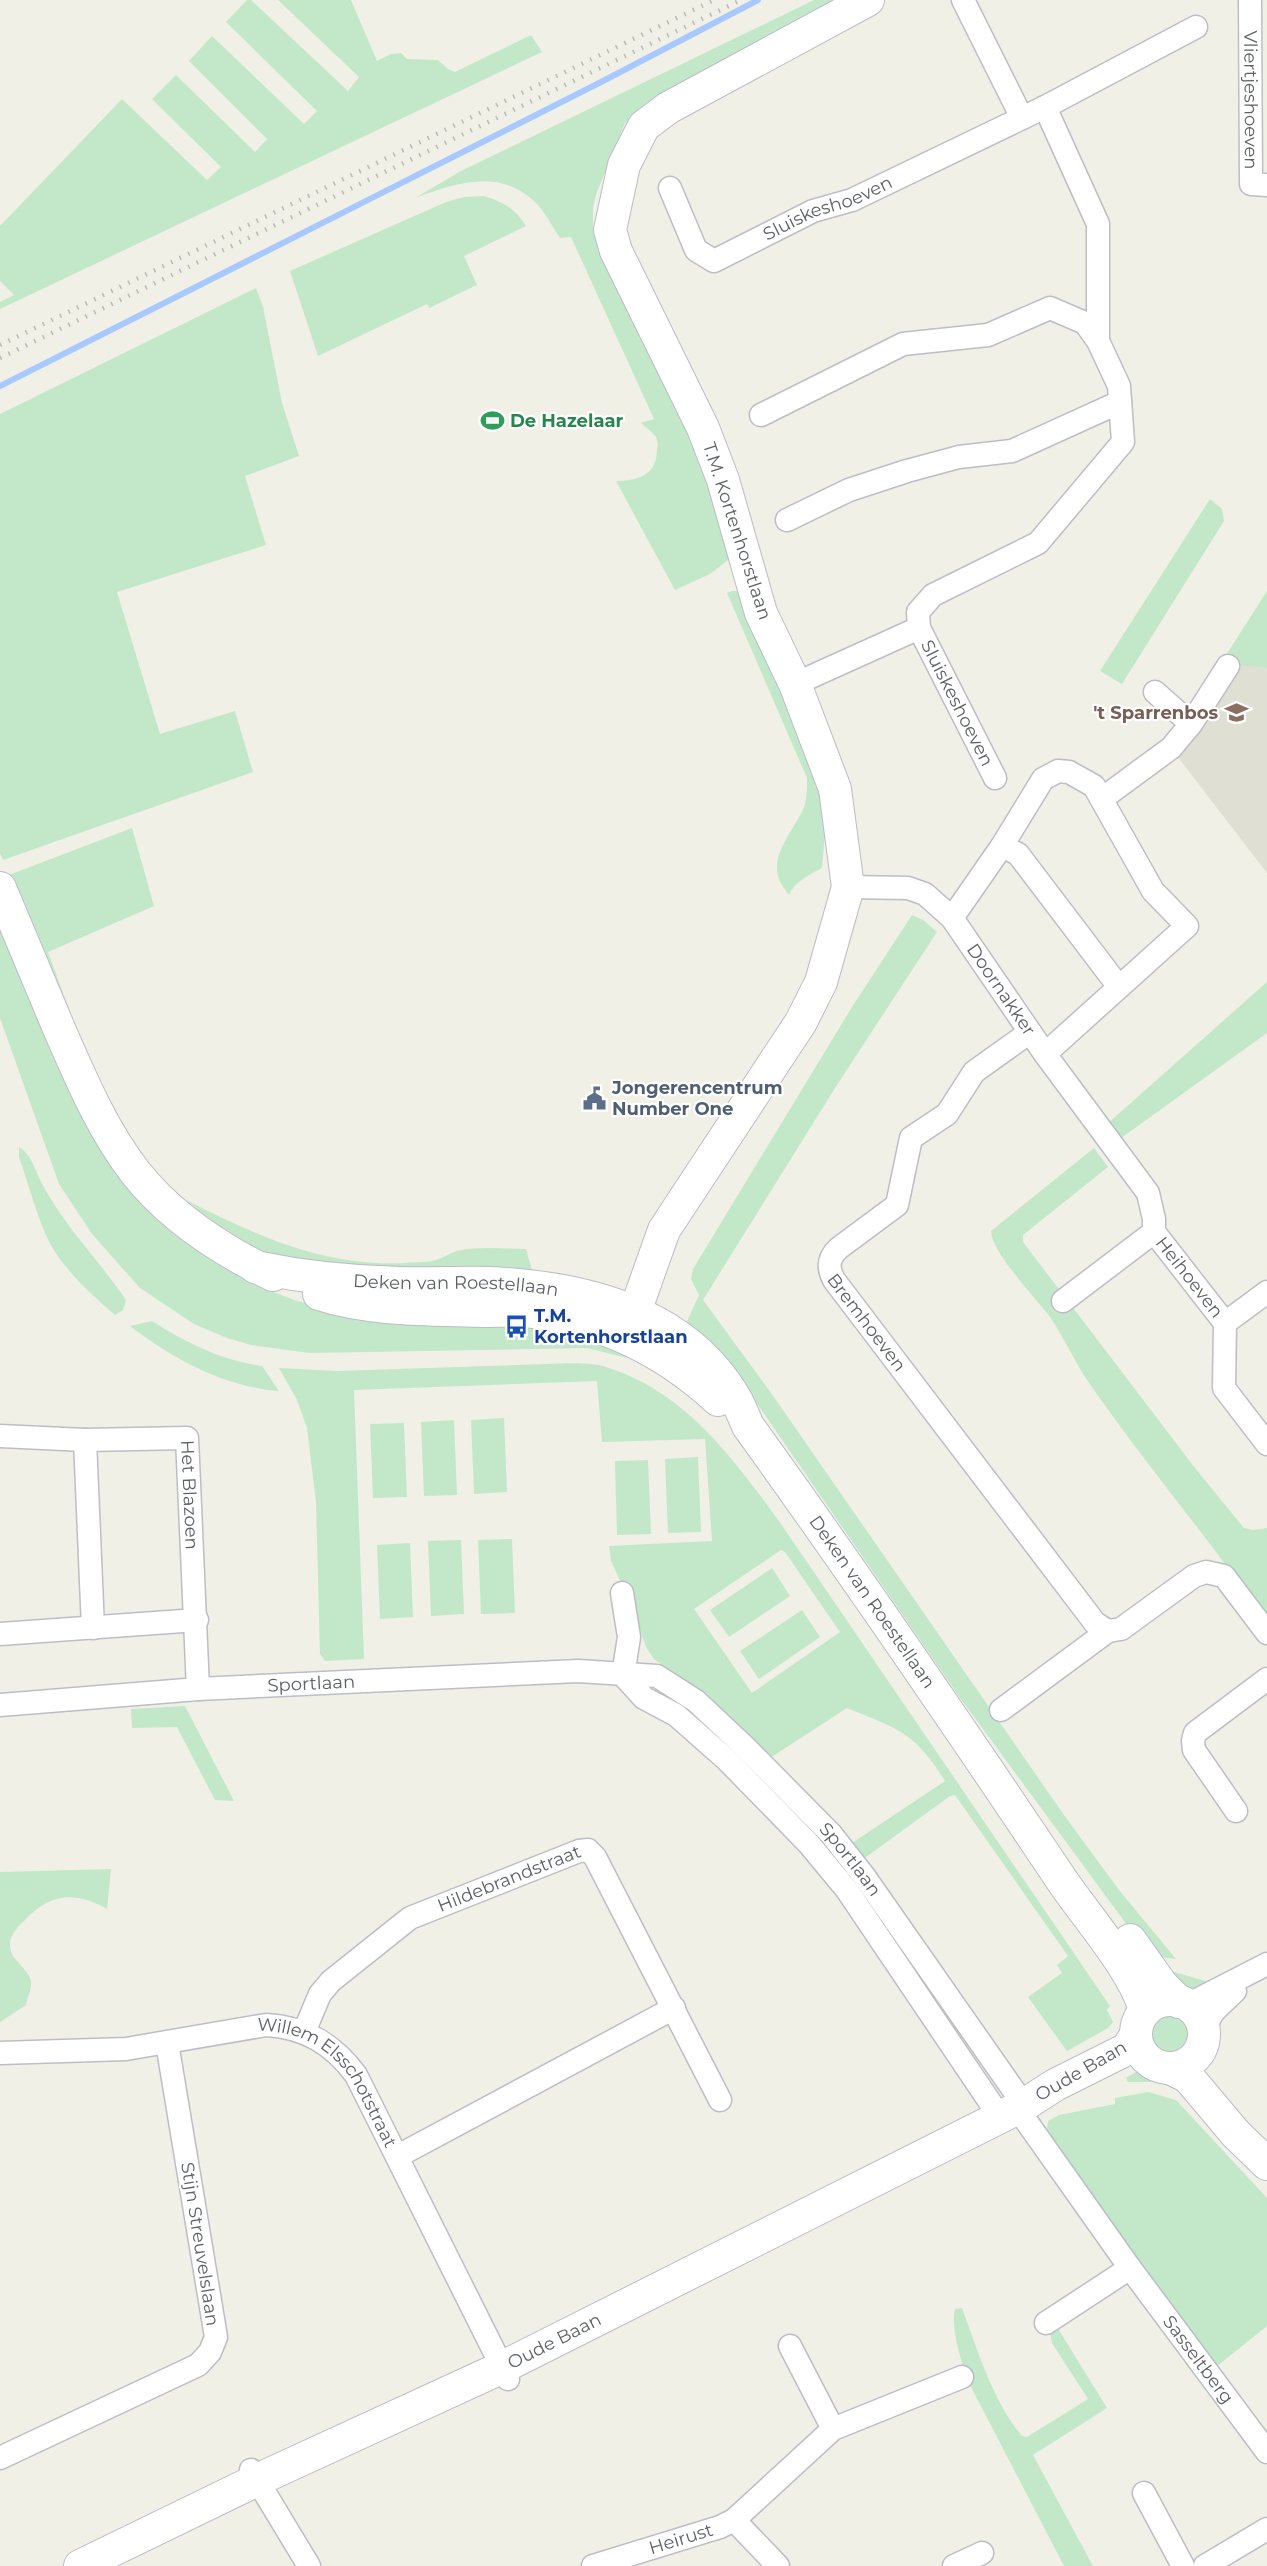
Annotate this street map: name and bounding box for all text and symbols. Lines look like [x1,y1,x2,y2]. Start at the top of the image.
street label: Vliertjeshoeven [1239,30,1262,170]
street label: Sluiskeshoeven [759,171,896,245]
sports icon: De Hazelaar [479,408,505,434]
place label: De Hazelaar [510,410,624,432]
street label: T.M. Kortenhorstlaan [698,439,776,623]
street label: Sluiskeshoeven [916,636,998,770]
school or university icon: 't Sparrenbos [1223,700,1249,726]
place label: 't Sparrenbos [1093,702,1218,724]
street label: Doornakker [962,939,1040,1040]
place label: Jongerencentrum Number One [611,1077,783,1120]
public building icon: Jongerencentrum Number One [581,1085,607,1111]
street label: Heihoeven [1151,1232,1228,1322]
street label: Bremhoeven [822,1269,911,1376]
street label: Deken van Roestellaan [352,1270,560,1301]
place label: T.M. Kortenhorstlaan [534,1305,688,1348]
bus stop icon: T.M. Kortenhorstlaan [503,1313,529,1339]
street label: Het Blazoen [176,1439,203,1550]
street label: Deken van Roestellaan [804,1511,940,1693]
street label: Sportlaan [267,1671,356,1697]
street label: Sportlaan [815,1818,886,1901]
street label: Hildebrandstraat [434,1840,584,1917]
street label: Willem Elsschotstraat [257,2014,402,2151]
street label: Oude Baan [1031,2036,1131,2106]
street label: Stijn Streuvelslaan [176,2160,224,2328]
street label: Oude Baan [504,2308,605,2374]
street label: Sasseltberg [1158,2311,1238,2408]
street label: Heirust [646,2519,716,2559]

